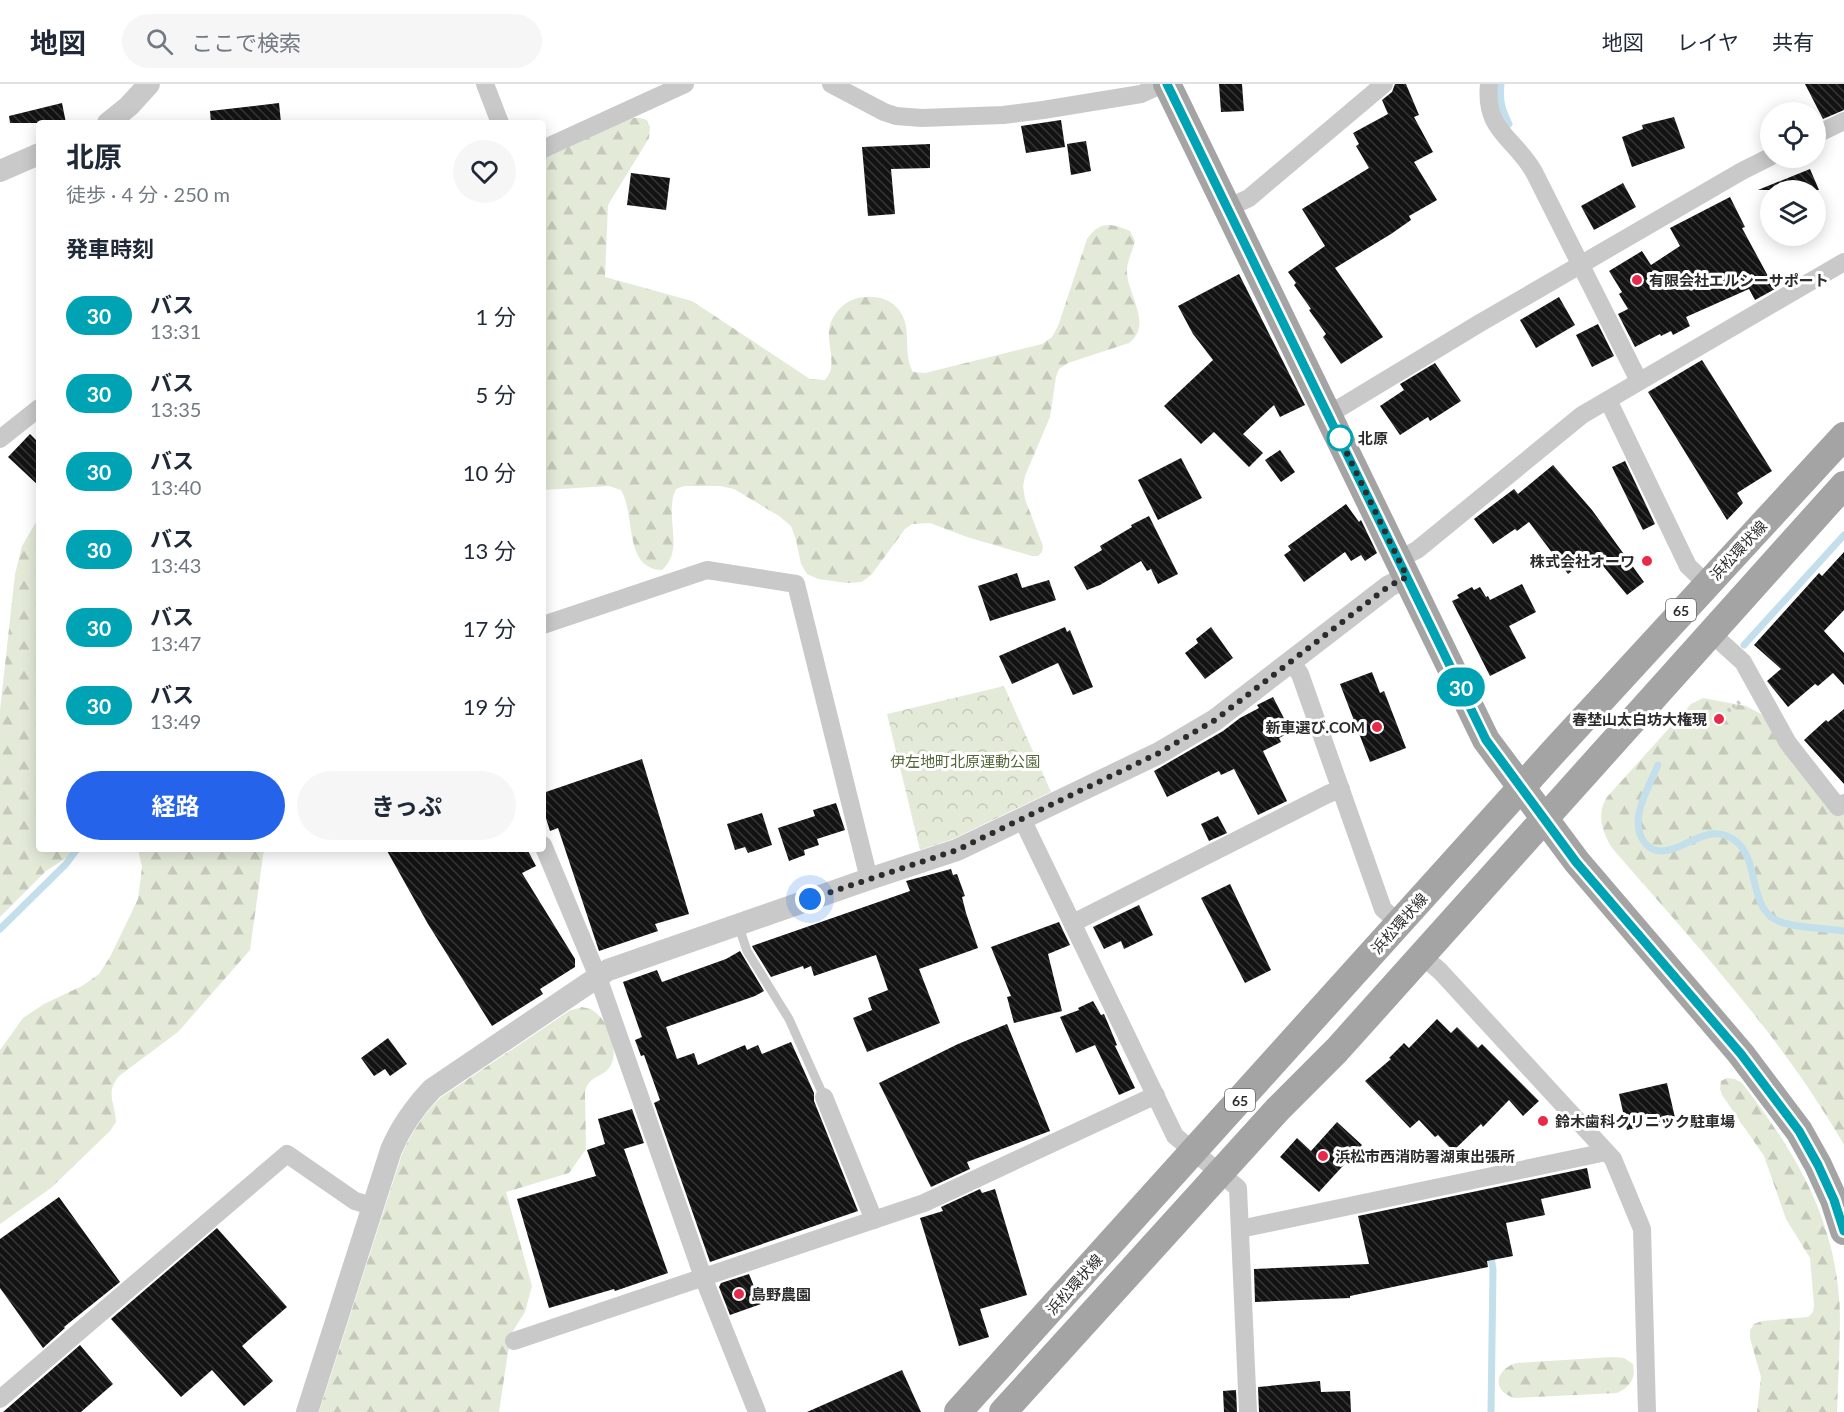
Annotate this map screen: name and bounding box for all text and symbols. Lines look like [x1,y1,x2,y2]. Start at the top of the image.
search box [122,14,542,68]
text: 地図 [30,25,86,59]
icon: search [143,25,176,58]
text: ここで検索 [191,29,301,56]
text: 地図 [1602,29,1644,54]
text: レイヤ [1677,29,1739,54]
text: 共有 [1772,29,1814,54]
map controls [1760,102,1826,246]
button: locate [1760,102,1826,168]
text: 北原 [66,139,122,173]
button: heart [453,140,516,203]
button: layers [1760,180,1826,246]
text: 徒歩 · 4 分 · 250 m [66,182,230,206]
text: 発車時刻 [66,235,154,262]
place label: 有限会社エルシーサポート [1649,271,1829,289]
marker: 有限会社エルシーサポート [1630,273,1644,287]
text: バス [150,291,194,318]
text: 30 [87,303,111,328]
text: 1 分 [476,303,516,330]
text: 13:31 [150,319,201,343]
text: バス [150,369,194,396]
text: 30 [87,381,111,406]
text: 5 分 [476,381,516,408]
text: 13:35 [150,397,201,421]
marker: 北原 [1327,425,1353,451]
place label: 北原 [1358,429,1388,447]
text: バス [150,447,194,474]
text: 30 [87,459,111,484]
text: 10 分 [463,459,516,486]
text: 13:40 [150,475,201,499]
street label: 浜松環状線 [1706,516,1770,584]
text: バス [150,525,194,552]
text: 30 [87,537,111,562]
text: 13 分 [463,537,516,564]
place label: 株式会社オーワ [1530,552,1635,570]
text: 13:43 [150,553,201,577]
marker: 株式会社オーワ [1640,554,1654,568]
road number: 65 [1666,599,1696,621]
text: バス [150,603,194,630]
text: 30 [87,615,111,640]
text: 17 分 [463,615,516,642]
text: 13:47 [150,631,201,655]
line badge: 30 [1434,668,1488,706]
text: 30 [1449,675,1473,700]
text: バス [150,681,194,708]
text: 30 [87,693,111,718]
text: 19 分 [463,693,516,720]
text: 13:49 [150,709,201,733]
place label: 春埜山太白坊大権現 [1572,710,1707,728]
marker: 春埜山太白坊大権現 [1712,712,1726,726]
place label: 新車選び.COM [1265,718,1365,736]
marker: 新車選び.COM [1370,720,1384,734]
park label: 伊左地町北原運動公園 [890,752,1040,770]
button: 経路 [66,771,285,840]
button: きっぷ [297,771,516,840]
your location [795,884,825,914]
street label: 浜松環状線 [1367,889,1431,957]
road number: 65 [1225,1089,1255,1111]
place label: 鈴木歯科クリニック駐車場 [1555,1112,1735,1130]
marker: 鈴木歯科クリニック駐車場 [1536,1114,1550,1128]
place label: 浜松市西消防署湖東出張所 [1335,1147,1515,1165]
marker: 浜松市西消防署湖東出張所 [1316,1149,1330,1163]
street label: 浜松環状線 [1042,1250,1106,1318]
place label: 島野農園 [751,1285,811,1303]
marker: 島野農園 [732,1287,746,1301]

